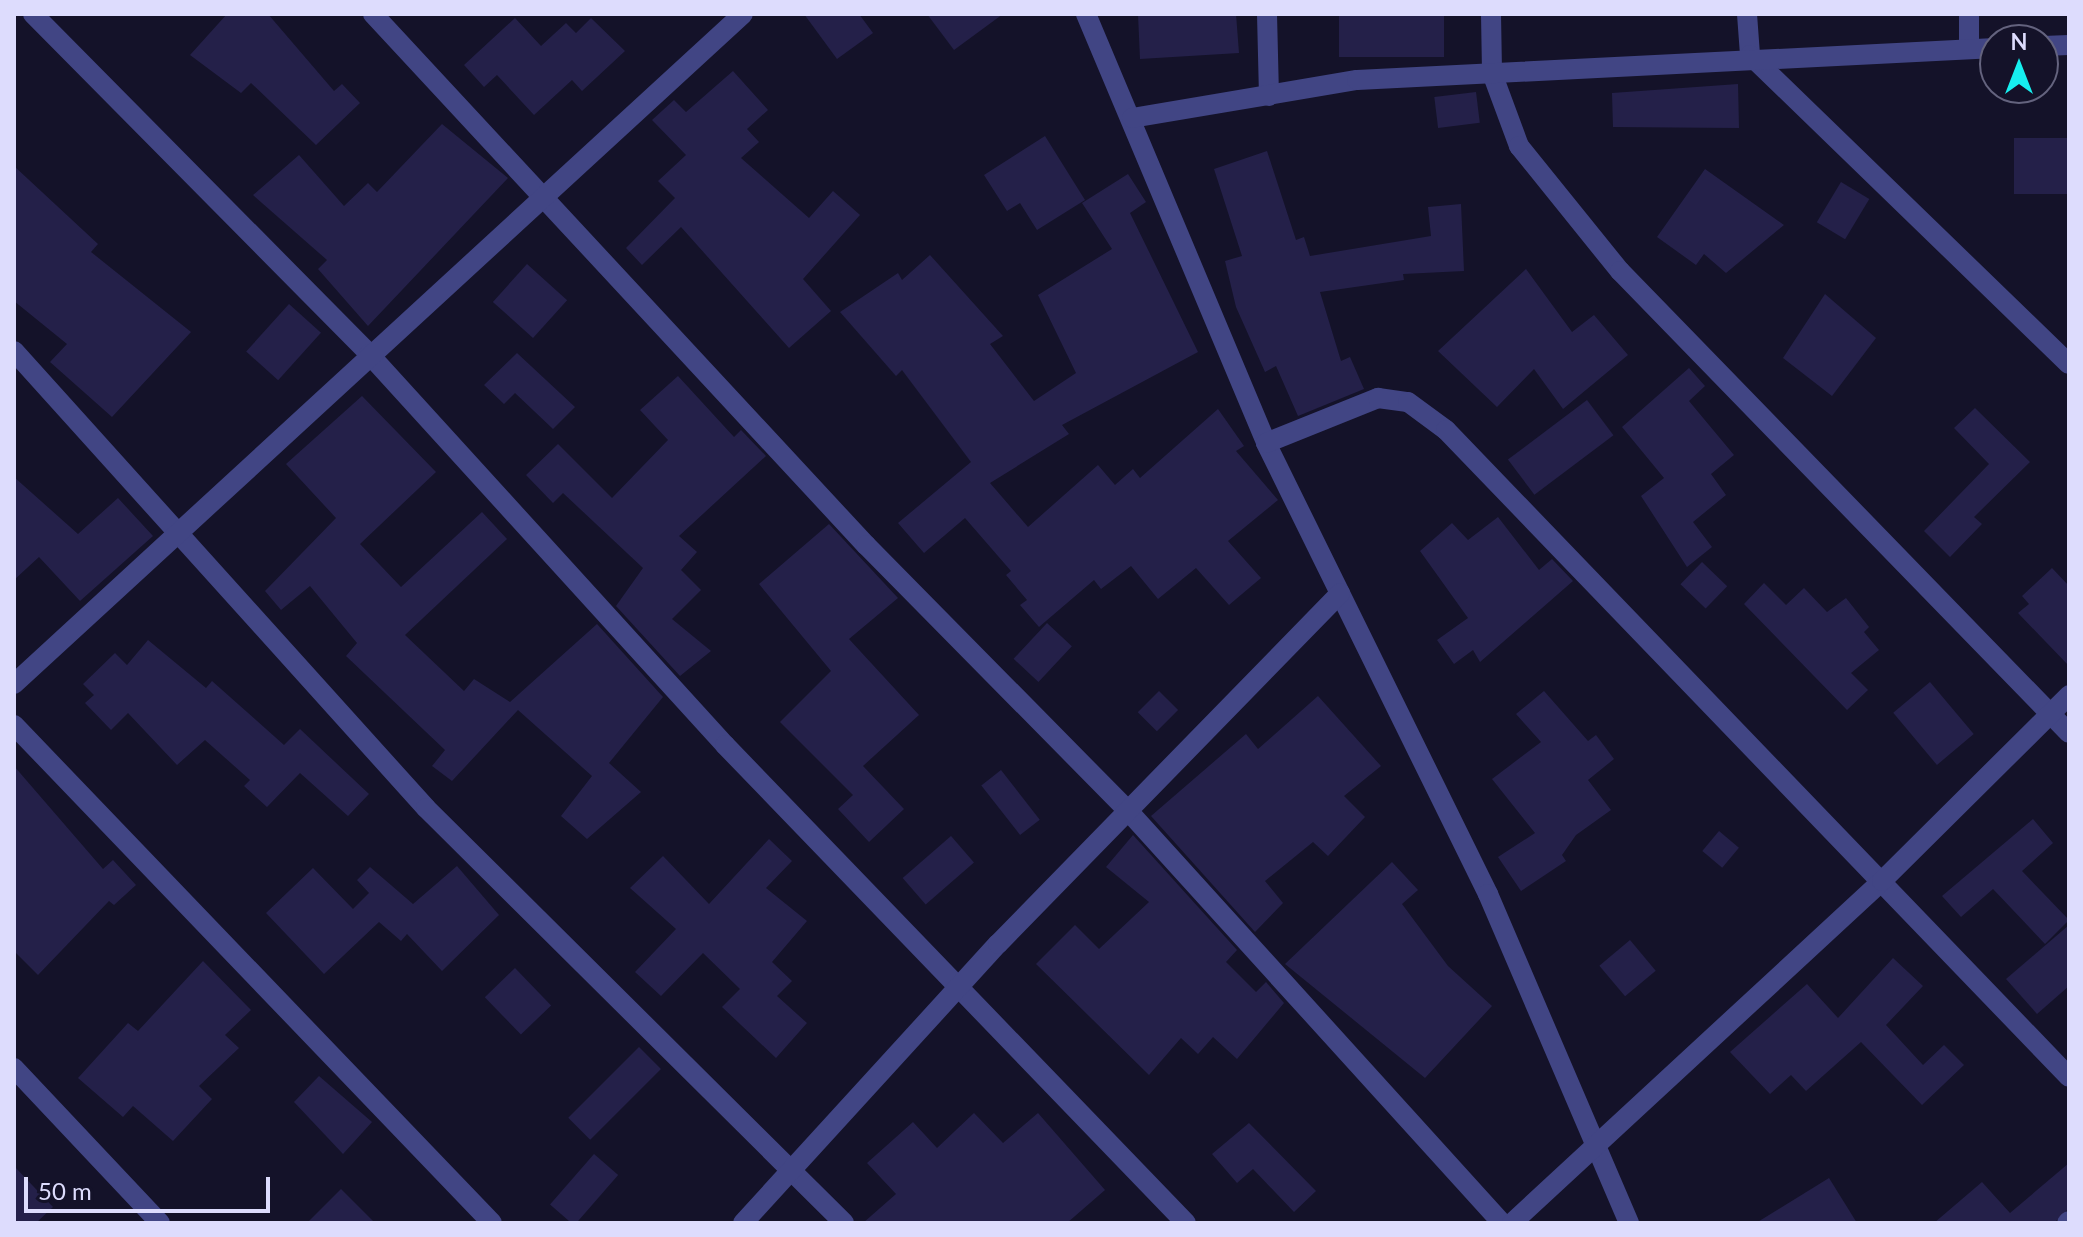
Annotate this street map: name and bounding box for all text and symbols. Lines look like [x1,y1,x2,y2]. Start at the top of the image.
north arrow [1979,24,2059,104]
text: N [2011,28,2027,55]
scale bar [28,1161,274,1211]
text: 50 m [38,1176,92,1205]

